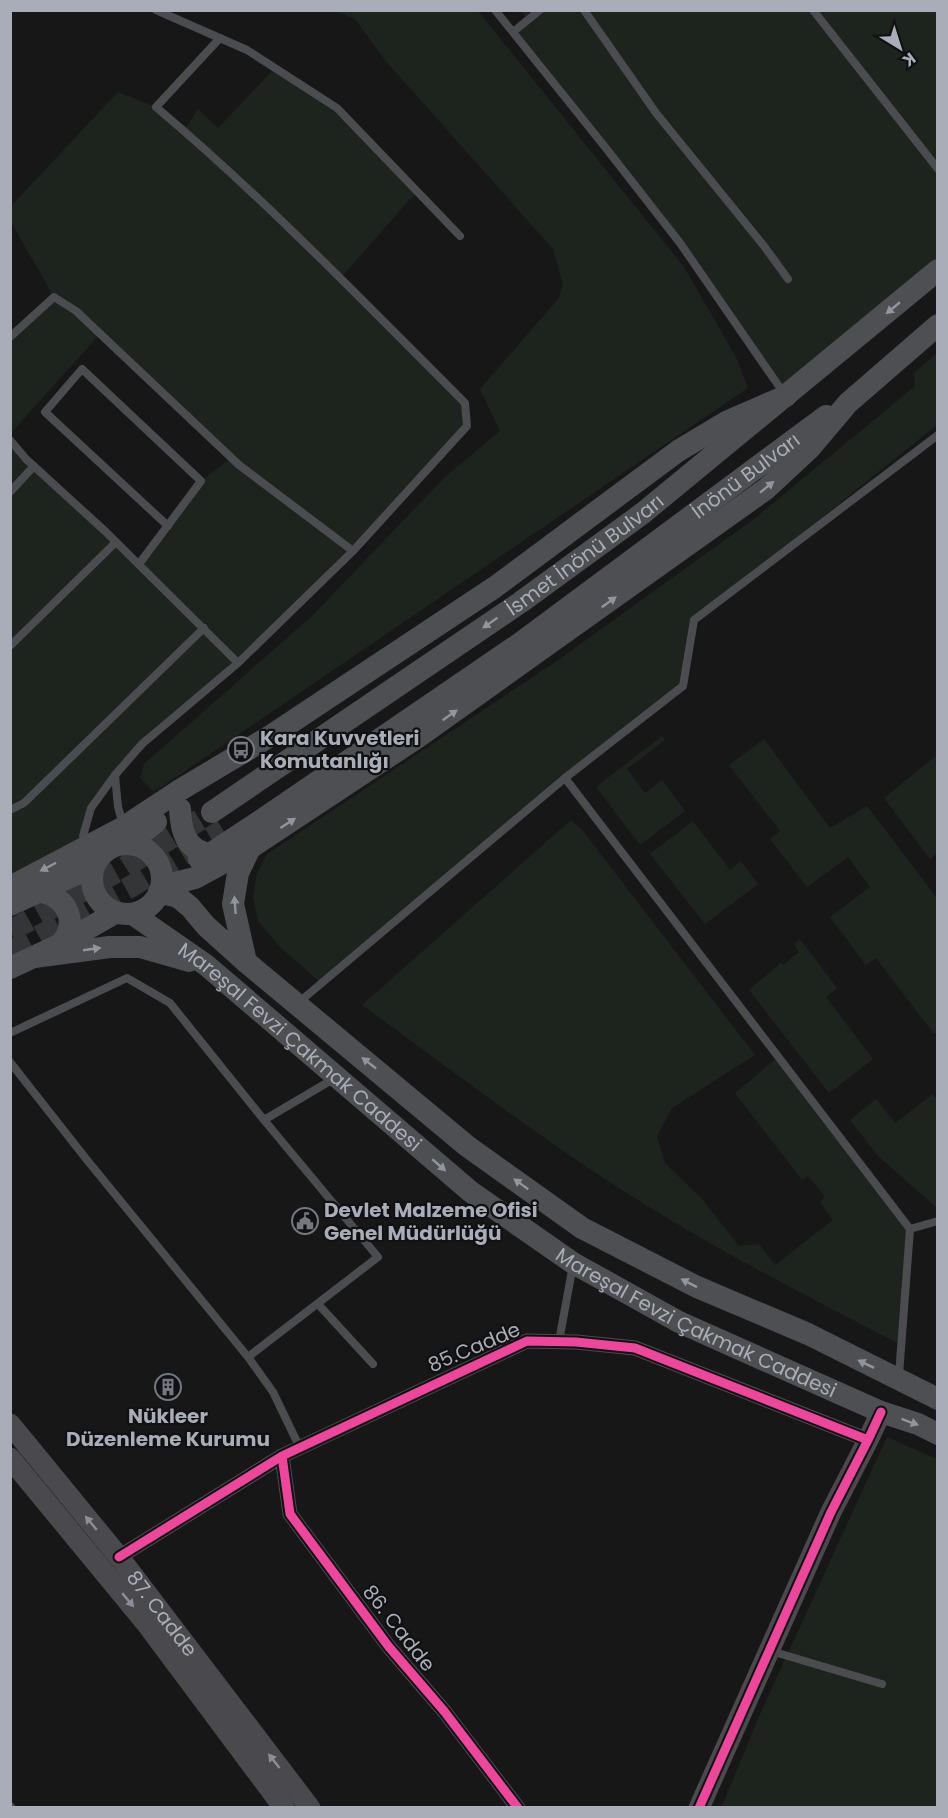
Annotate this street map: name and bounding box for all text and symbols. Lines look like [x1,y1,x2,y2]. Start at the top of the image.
north arrow [870,18,930,78]
text: K [897,47,920,72]
one-way arrow [885,301,900,313]
street label: İnönü Bulvarı [686,426,806,525]
one-way arrow [759,481,774,494]
street label: İsmet İnönü Bulvarı [500,487,670,622]
one-way arrow [601,596,617,608]
one-way arrow [482,617,498,629]
one-way arrow [442,709,458,721]
place label: Kara Kuvvetleri Komutanlığı [260,724,419,775]
bus stop icon: Kara Kuvvetleri Komutanlığı [226,735,256,765]
one-way arrow [280,818,296,829]
one-way arrow [40,863,57,872]
one-way arrow [230,896,239,915]
street label: Mareşal Fevzi Çakmak Caddesi [172,936,428,1158]
one-way arrow [83,944,102,954]
one-way arrow [361,1058,376,1070]
one-way arrow [431,1158,446,1171]
one-way arrow [514,1178,530,1190]
place label: Devlet Malzeme Ofisi Genel Müdürlüğü [324,1196,538,1247]
public building icon: Devlet Malzeme Ofisi Genel Müdürlüğü [290,1206,320,1236]
street label: Mareşal Fevzi Çakmak Caddesi [550,1241,841,1404]
one-way arrow [680,1278,697,1288]
street label: 85.Cadde [424,1315,524,1379]
one-way arrow [858,1359,875,1368]
building icon: Nükleer Düzenleme Kurumu [153,1372,183,1402]
place label: Nükleer Düzenleme Kurumu [66,1402,270,1453]
one-way arrow [901,1417,919,1427]
one-way arrow [85,1515,98,1531]
street label: 87. Cadde [120,1565,204,1662]
street label: 86. Cadde [356,1579,442,1677]
one-way arrow [121,1592,134,1608]
one-way arrow [268,1753,280,1769]

